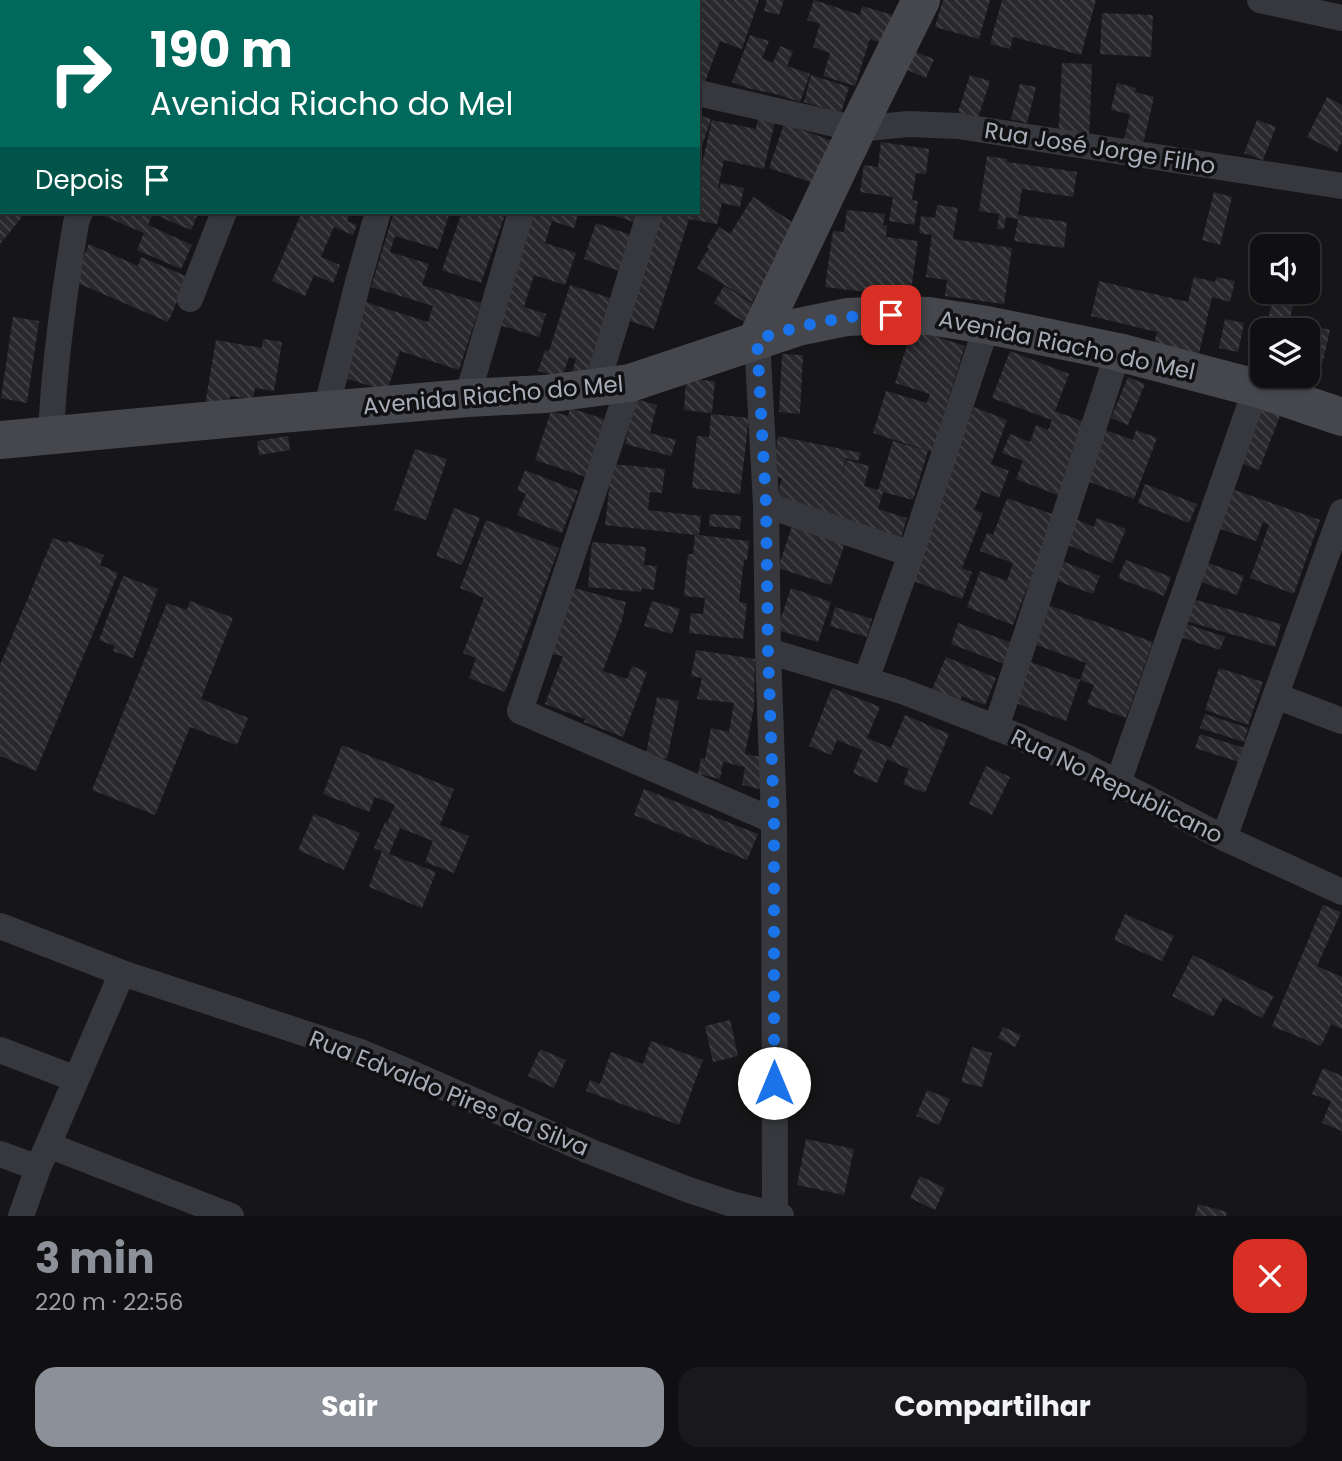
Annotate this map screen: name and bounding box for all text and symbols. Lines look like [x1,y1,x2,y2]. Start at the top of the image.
text: 190 m [150,16,293,84]
icon: right [35,28,126,119]
text: Avenida Riacho do Mel [150,81,513,126]
street label: Rua José Jorge Filho [982,114,1218,182]
icon: arrive [138,161,176,199]
text: Depois [35,162,124,198]
map controls [1250,234,1320,388]
button: sound [1250,234,1320,304]
pin [861,285,921,345]
icon: arrive [872,296,910,334]
street label: Avenida Riacho do Mel [936,302,1198,388]
button: layers [1250,318,1320,388]
street label: Avenida Riacho do Mel [362,368,624,422]
street label: Rua No Republicano [1006,721,1228,851]
street label: Rua Edvaldo Pires da Silva [305,1022,593,1164]
position arrow [737,1046,811,1120]
text: 3 min [35,1229,155,1288]
button: close [1233,1239,1307,1313]
text: 220 m · 22:56 [35,1286,183,1318]
button: Sair [35,1367,664,1447]
button: Compartilhar [678,1367,1307,1447]

